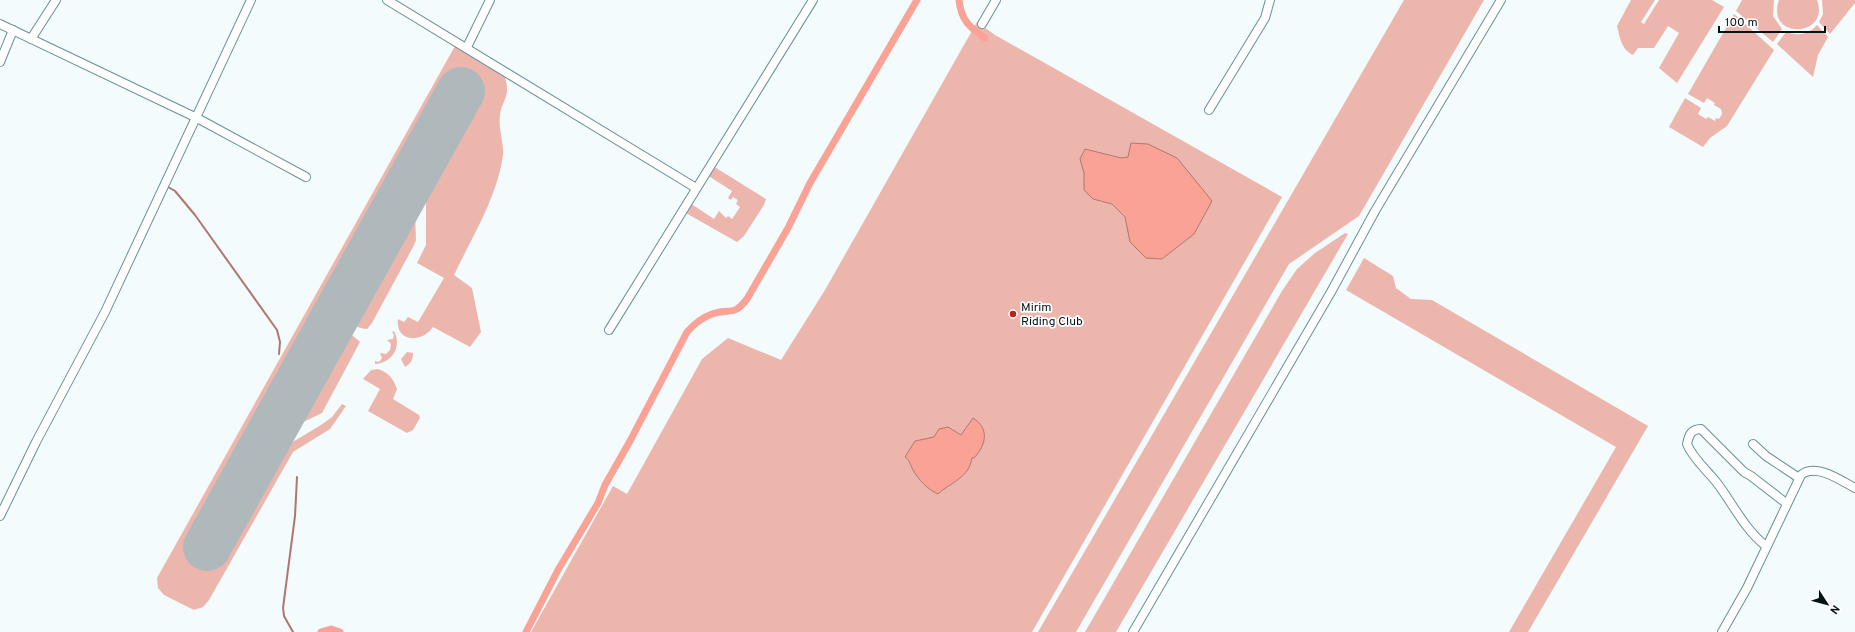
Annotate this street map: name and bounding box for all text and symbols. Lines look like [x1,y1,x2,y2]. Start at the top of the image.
scale bar [1719,8,1825,34]
text: 100 m [1725,15,1758,31]
place label: Mirim Riding Club [1021,300,1083,330]
marker: Mirim Riding Club [1008,309,1018,319]
north arrow [1807,584,1847,624]
text: N [1826,602,1842,617]

